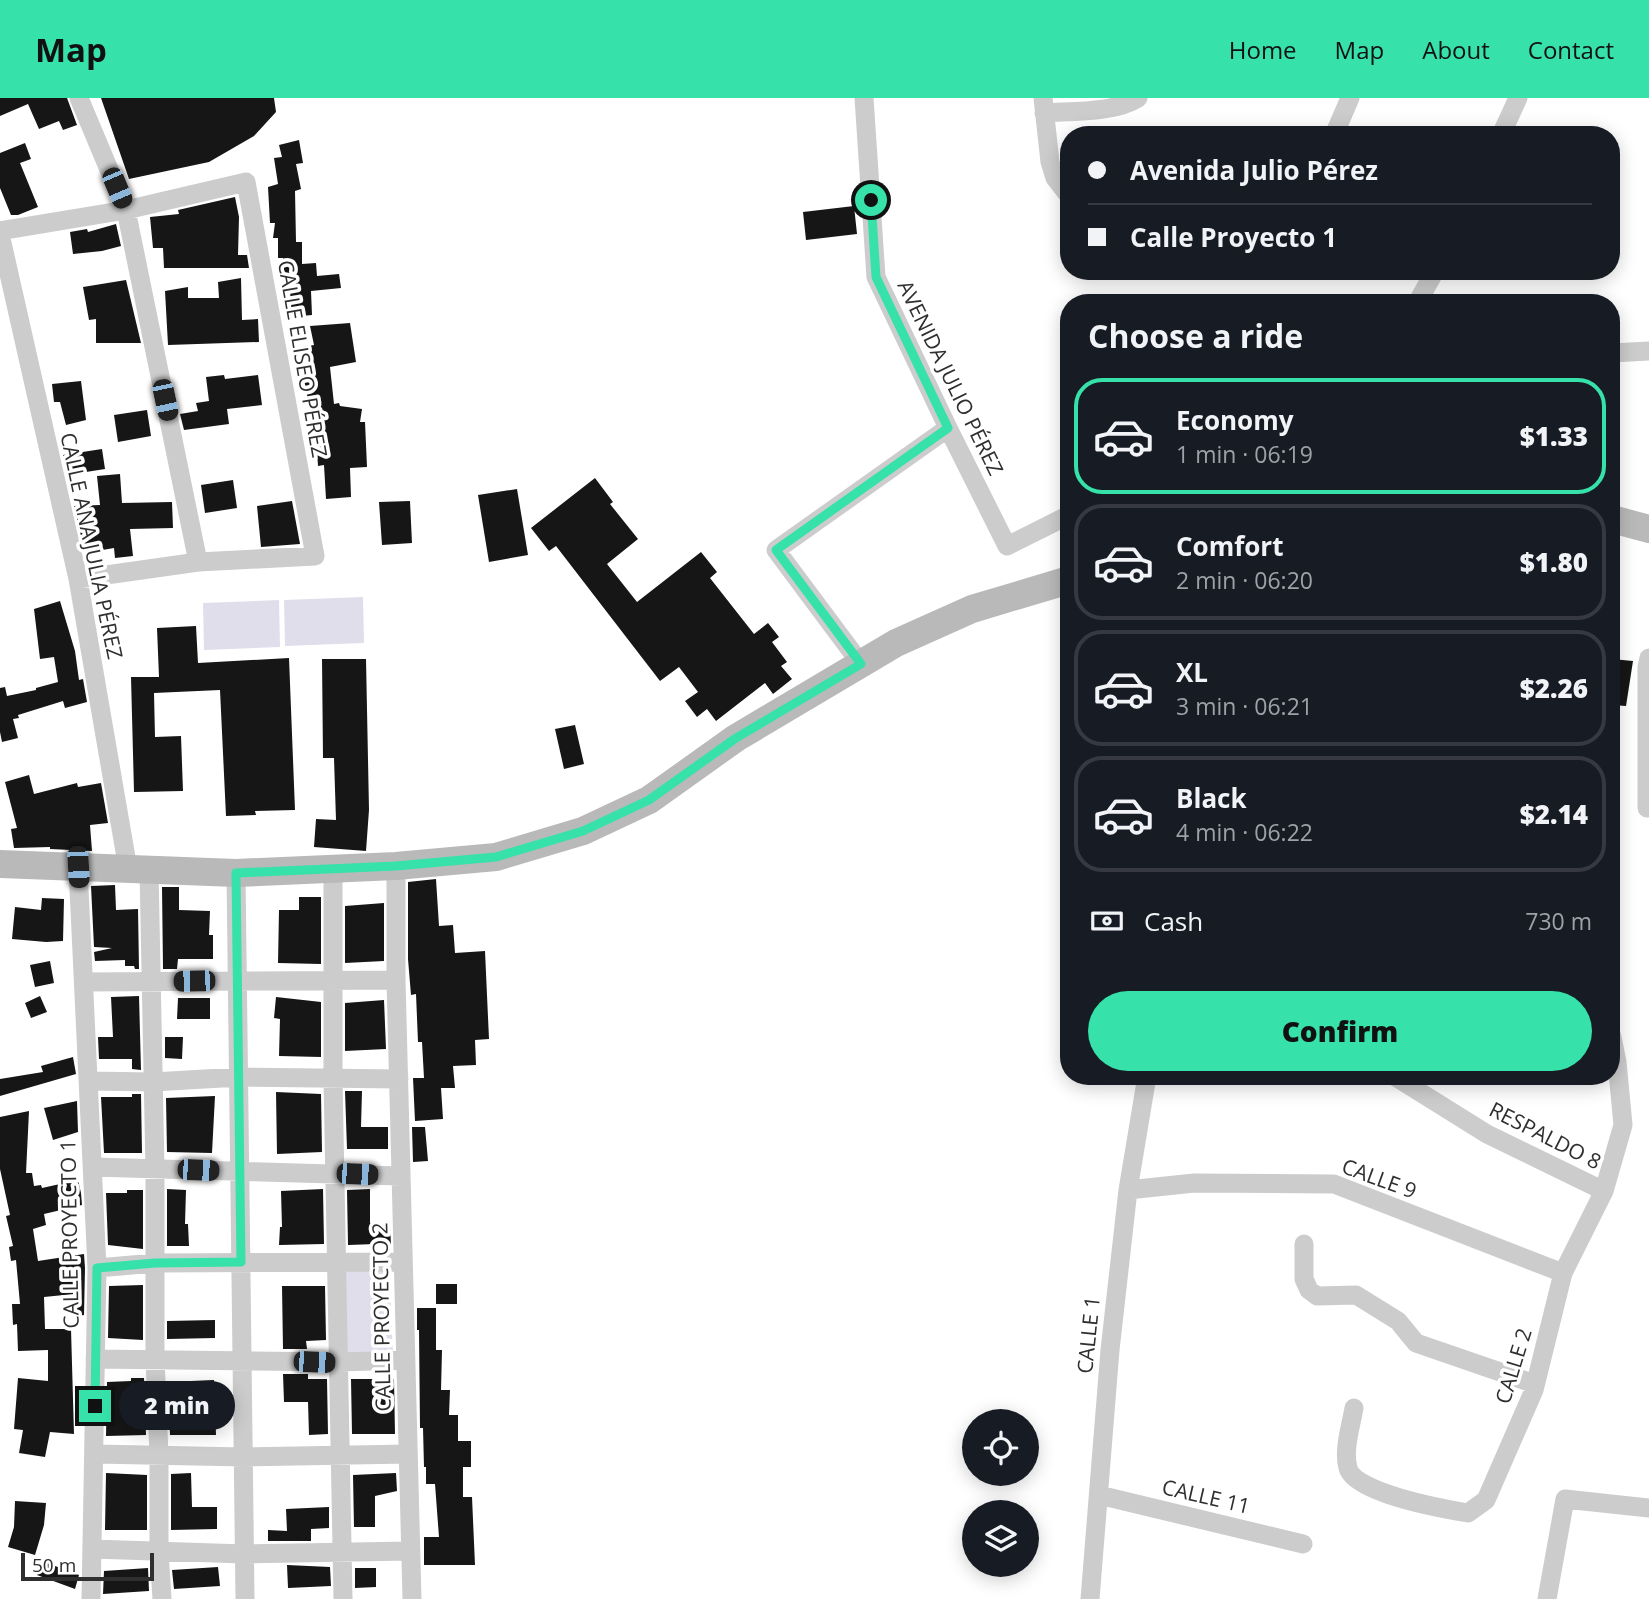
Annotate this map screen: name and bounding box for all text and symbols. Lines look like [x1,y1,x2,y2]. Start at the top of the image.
text: Map [35,27,107,72]
text: Home [1229,33,1297,66]
text: Map [1335,33,1384,66]
text: About [1422,33,1490,66]
text: Contact [1528,33,1614,66]
text: Avenida Julio Pérez [1130,152,1378,188]
car [100,165,135,211]
route start [855,184,887,216]
text: Calle Proyecto 1 [1130,219,1337,255]
street label: CALLE ELISEO PÉREZ [272,258,334,460]
street label: AVENIDA JULIO PÉREZ [891,275,1010,480]
text: Choose a ride [1088,314,1303,357]
car [151,377,180,423]
text: Economy [1176,402,1294,438]
icon: car [1092,405,1155,468]
text: $1.33 [1520,418,1588,454]
street label: CALLE ANA JULIA PÉREZ [54,430,130,662]
text: 1 min · 06:19 [1176,438,1313,470]
text: Comfort [1176,528,1283,564]
icon: car [1092,531,1155,594]
text: $1.80 [1520,544,1588,580]
text: 2 min · 06:20 [1176,564,1313,596]
text: XL [1176,654,1208,690]
icon: car [1092,657,1155,720]
text: $2.26 [1520,670,1588,706]
text: 3 min · 06:21 [1176,690,1313,722]
text: Black [1176,780,1247,816]
icon: car [1092,783,1155,846]
text: $2.14 [1520,796,1588,832]
text: 4 min · 06:22 [1176,816,1313,848]
car [67,845,90,889]
icon: cash [1088,902,1126,940]
text: Cash [1144,903,1203,939]
text: 730 m [1525,905,1592,937]
car [173,970,216,992]
button: Confirm [1088,991,1592,1071]
street label: RESPALDO 8 [1485,1095,1606,1175]
street label: CALLE PROYECTO 1 [53,1139,85,1329]
street label: CALLE 9 [1338,1152,1421,1204]
car [177,1159,220,1181]
car [336,1163,379,1185]
street label: CALLE PROYECTO 2 [365,1222,397,1412]
street label: CALLE 1 [1070,1295,1106,1375]
street label: CALLE 2 [1488,1325,1538,1407]
car [293,1351,336,1373]
callout: 2 min [119,1382,235,1430]
text: 2 min [144,1389,210,1421]
route end [79,1390,111,1422]
map controls [962,1409,1039,1577]
button: locate [962,1409,1039,1486]
street label: CALLE 11 [1159,1472,1253,1520]
button: layers [962,1500,1039,1577]
scale bar [21,1550,154,1582]
text: 50 m [32,1552,76,1578]

